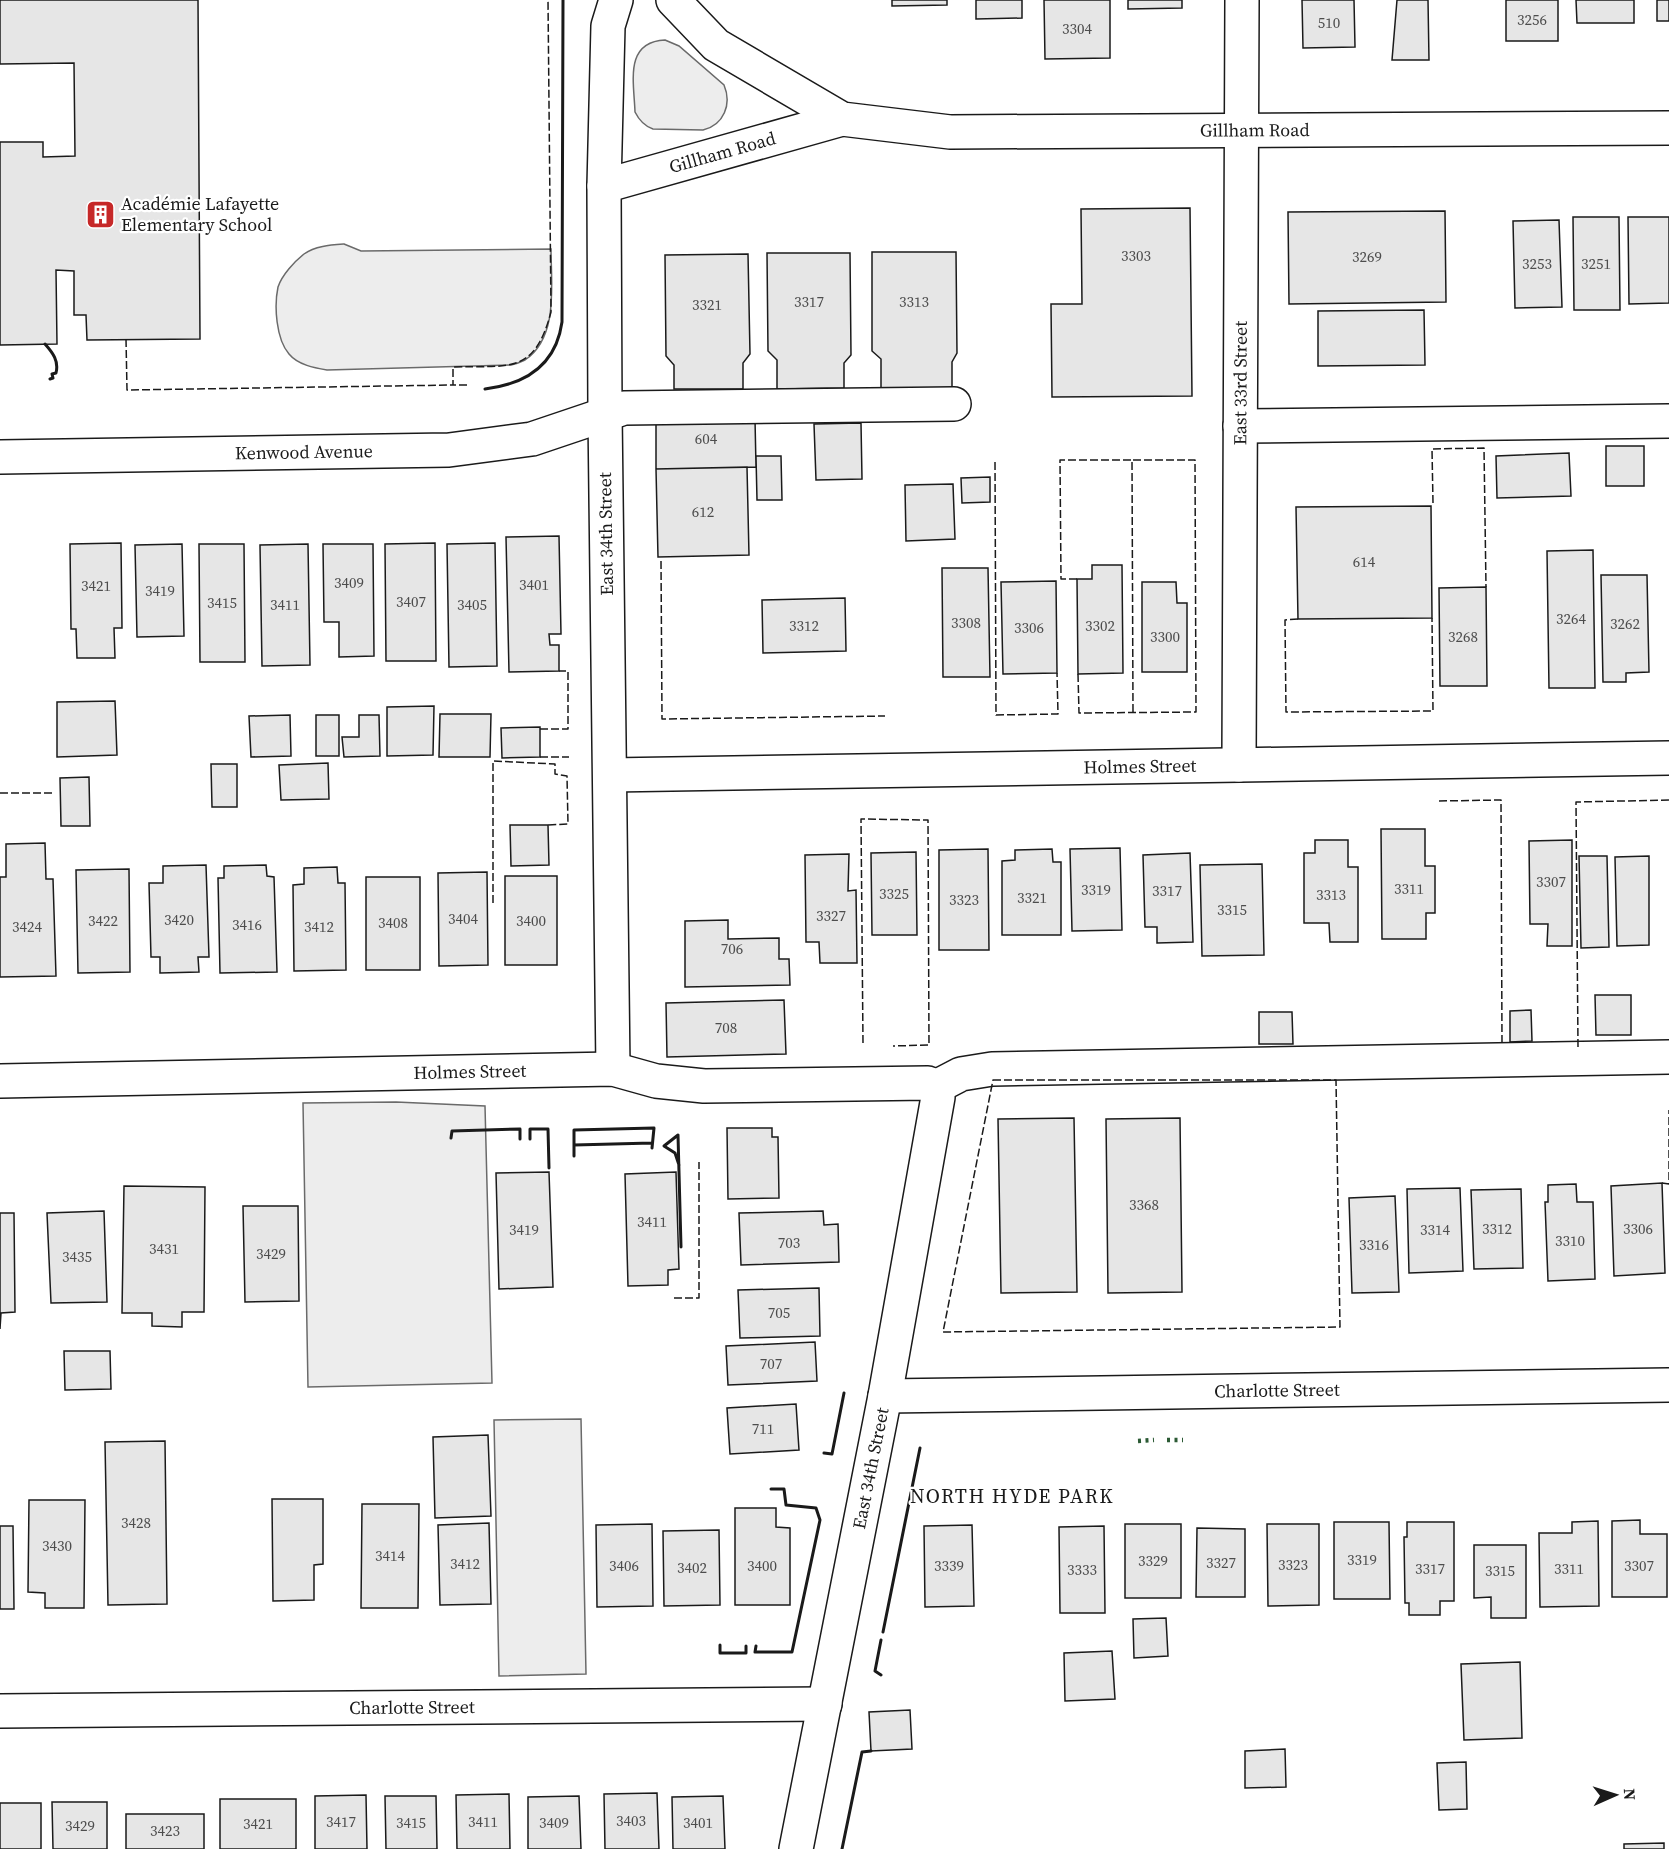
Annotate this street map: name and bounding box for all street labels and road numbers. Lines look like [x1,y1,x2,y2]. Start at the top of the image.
street label: Gillham Road [1200,117,1310,143]
street label: Gillham Road [666,125,778,179]
street label: East 33rd Street [1227,321,1253,445]
street label: Kenwood Avenue [235,438,373,465]
street label: East 34th Street [592,472,619,596]
street label: Holmes Street [1083,753,1197,779]
street label: Holmes Street [413,1058,527,1085]
street label: Charlotte Street [1214,1377,1340,1403]
street label: East 34th Street [846,1405,894,1531]
street label: Charlotte Street [349,1694,475,1720]

